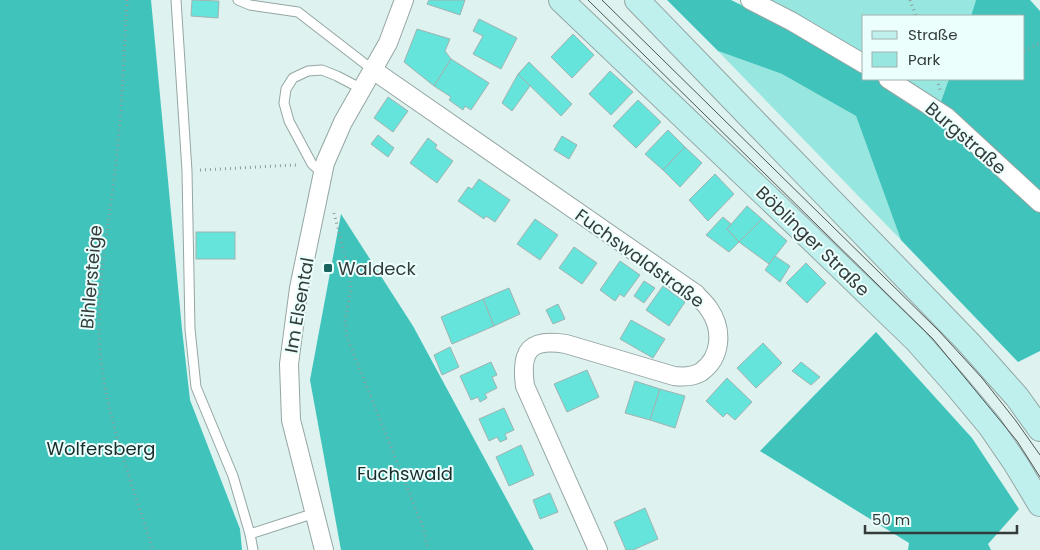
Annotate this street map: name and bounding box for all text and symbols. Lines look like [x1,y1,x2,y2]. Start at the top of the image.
legend [862,15,1025,80]
text: Straße [908,24,958,45]
text: Park [908,49,940,70]
street label: Burgstraße [920,96,1012,180]
street label: Böblinger Straße [751,180,875,302]
street label: Fuchswaldstraße [570,203,710,313]
street label: Bihlersteige [74,224,108,330]
street label: Im Elsental [278,255,320,355]
place label: Waldeck [338,256,416,281]
marker: Waldeck [322,262,334,274]
park label: Wolfersberg [47,436,155,461]
park label: Fuchswald [357,461,453,486]
scale bar [865,502,1018,534]
text: 50 m [872,509,910,530]

